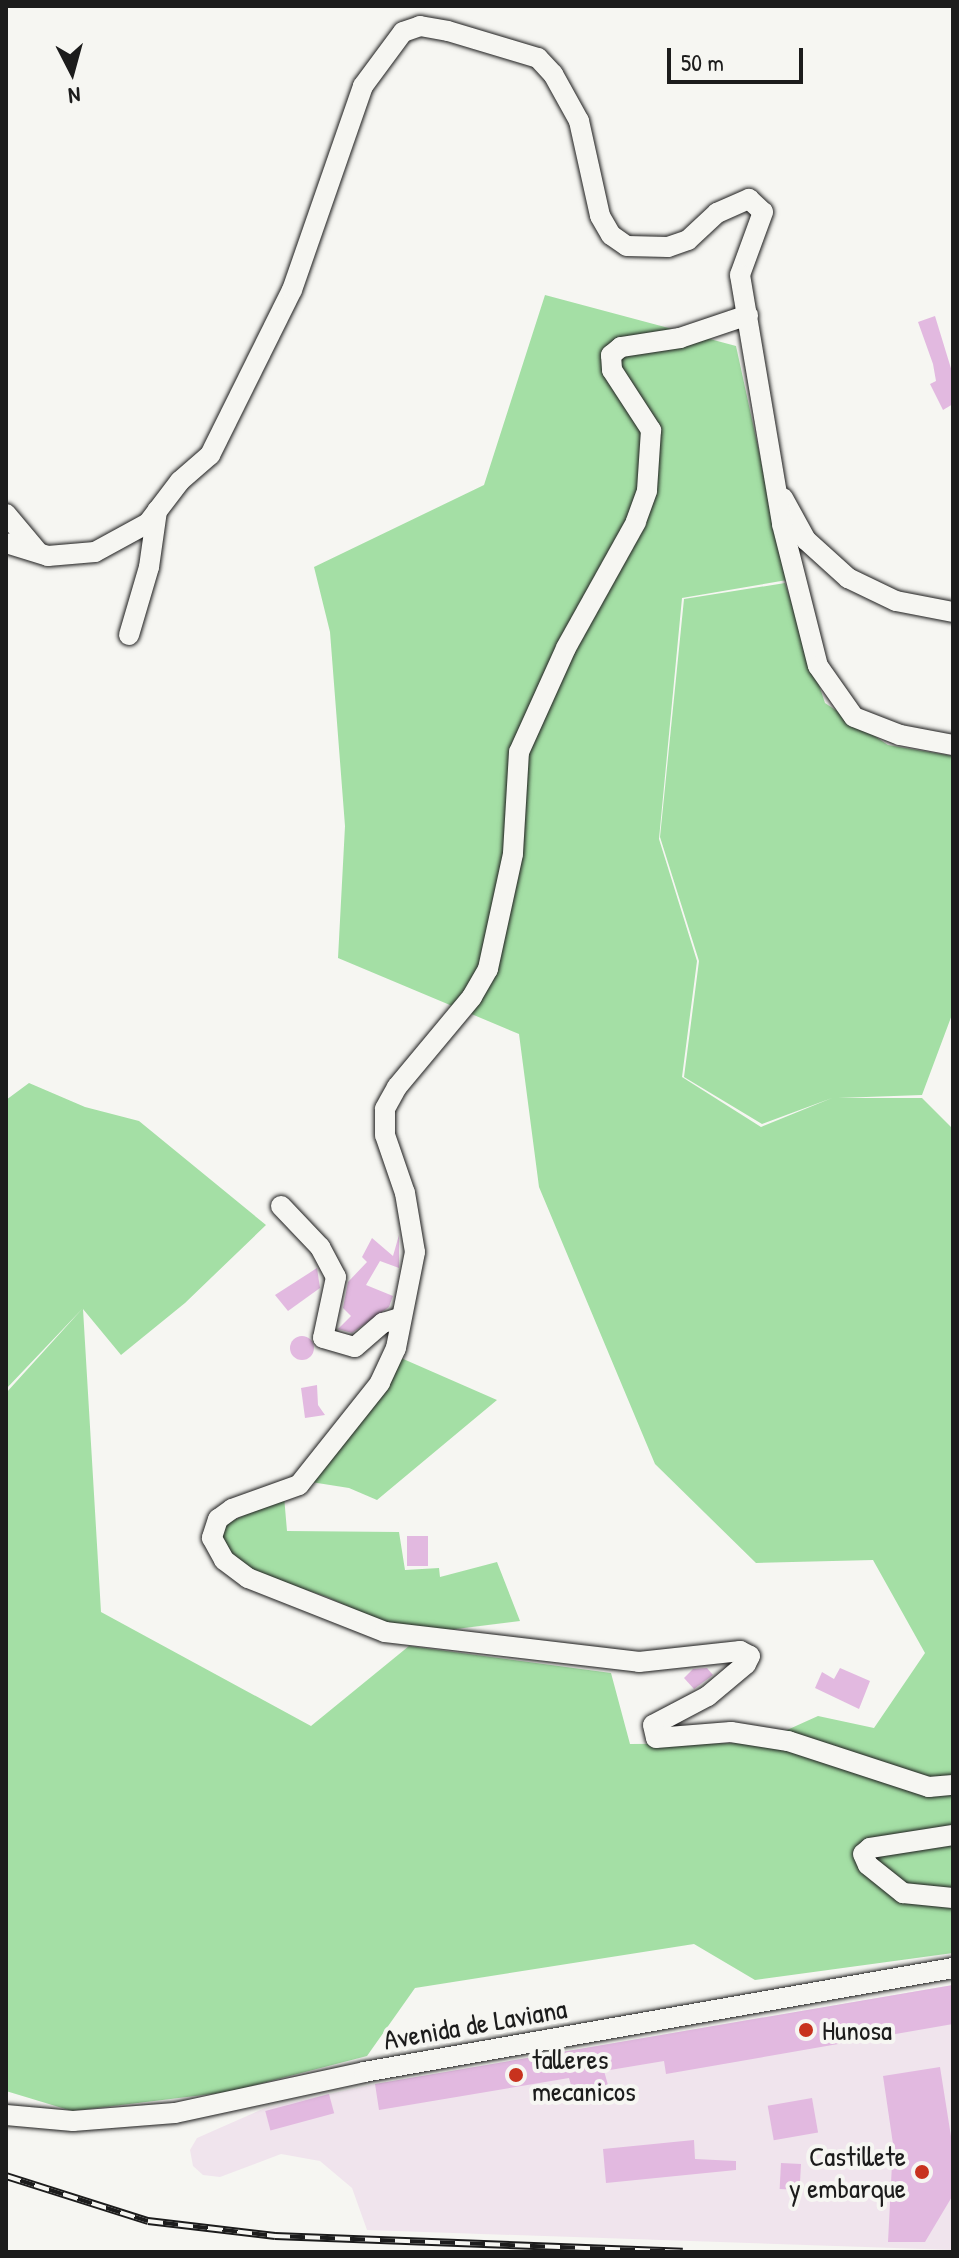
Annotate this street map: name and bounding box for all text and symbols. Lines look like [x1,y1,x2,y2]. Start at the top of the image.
north arrow [32,32,112,112]
scale bar [671,32,807,82]
text: 50 m [681,46,724,78]
text: N [67,80,82,111]
street label: Avenida de Laviana [381,1991,569,2057]
place label: Hunosa [822,2013,892,2047]
marker: Hunosa [797,2021,815,2039]
place label: talleres mecanicos [532,2042,636,2108]
marker: talleres mecanicos [507,2066,525,2084]
place label: Castillete y embarque [789,2139,906,2205]
marker: Castillete y embarque [913,2163,931,2181]

